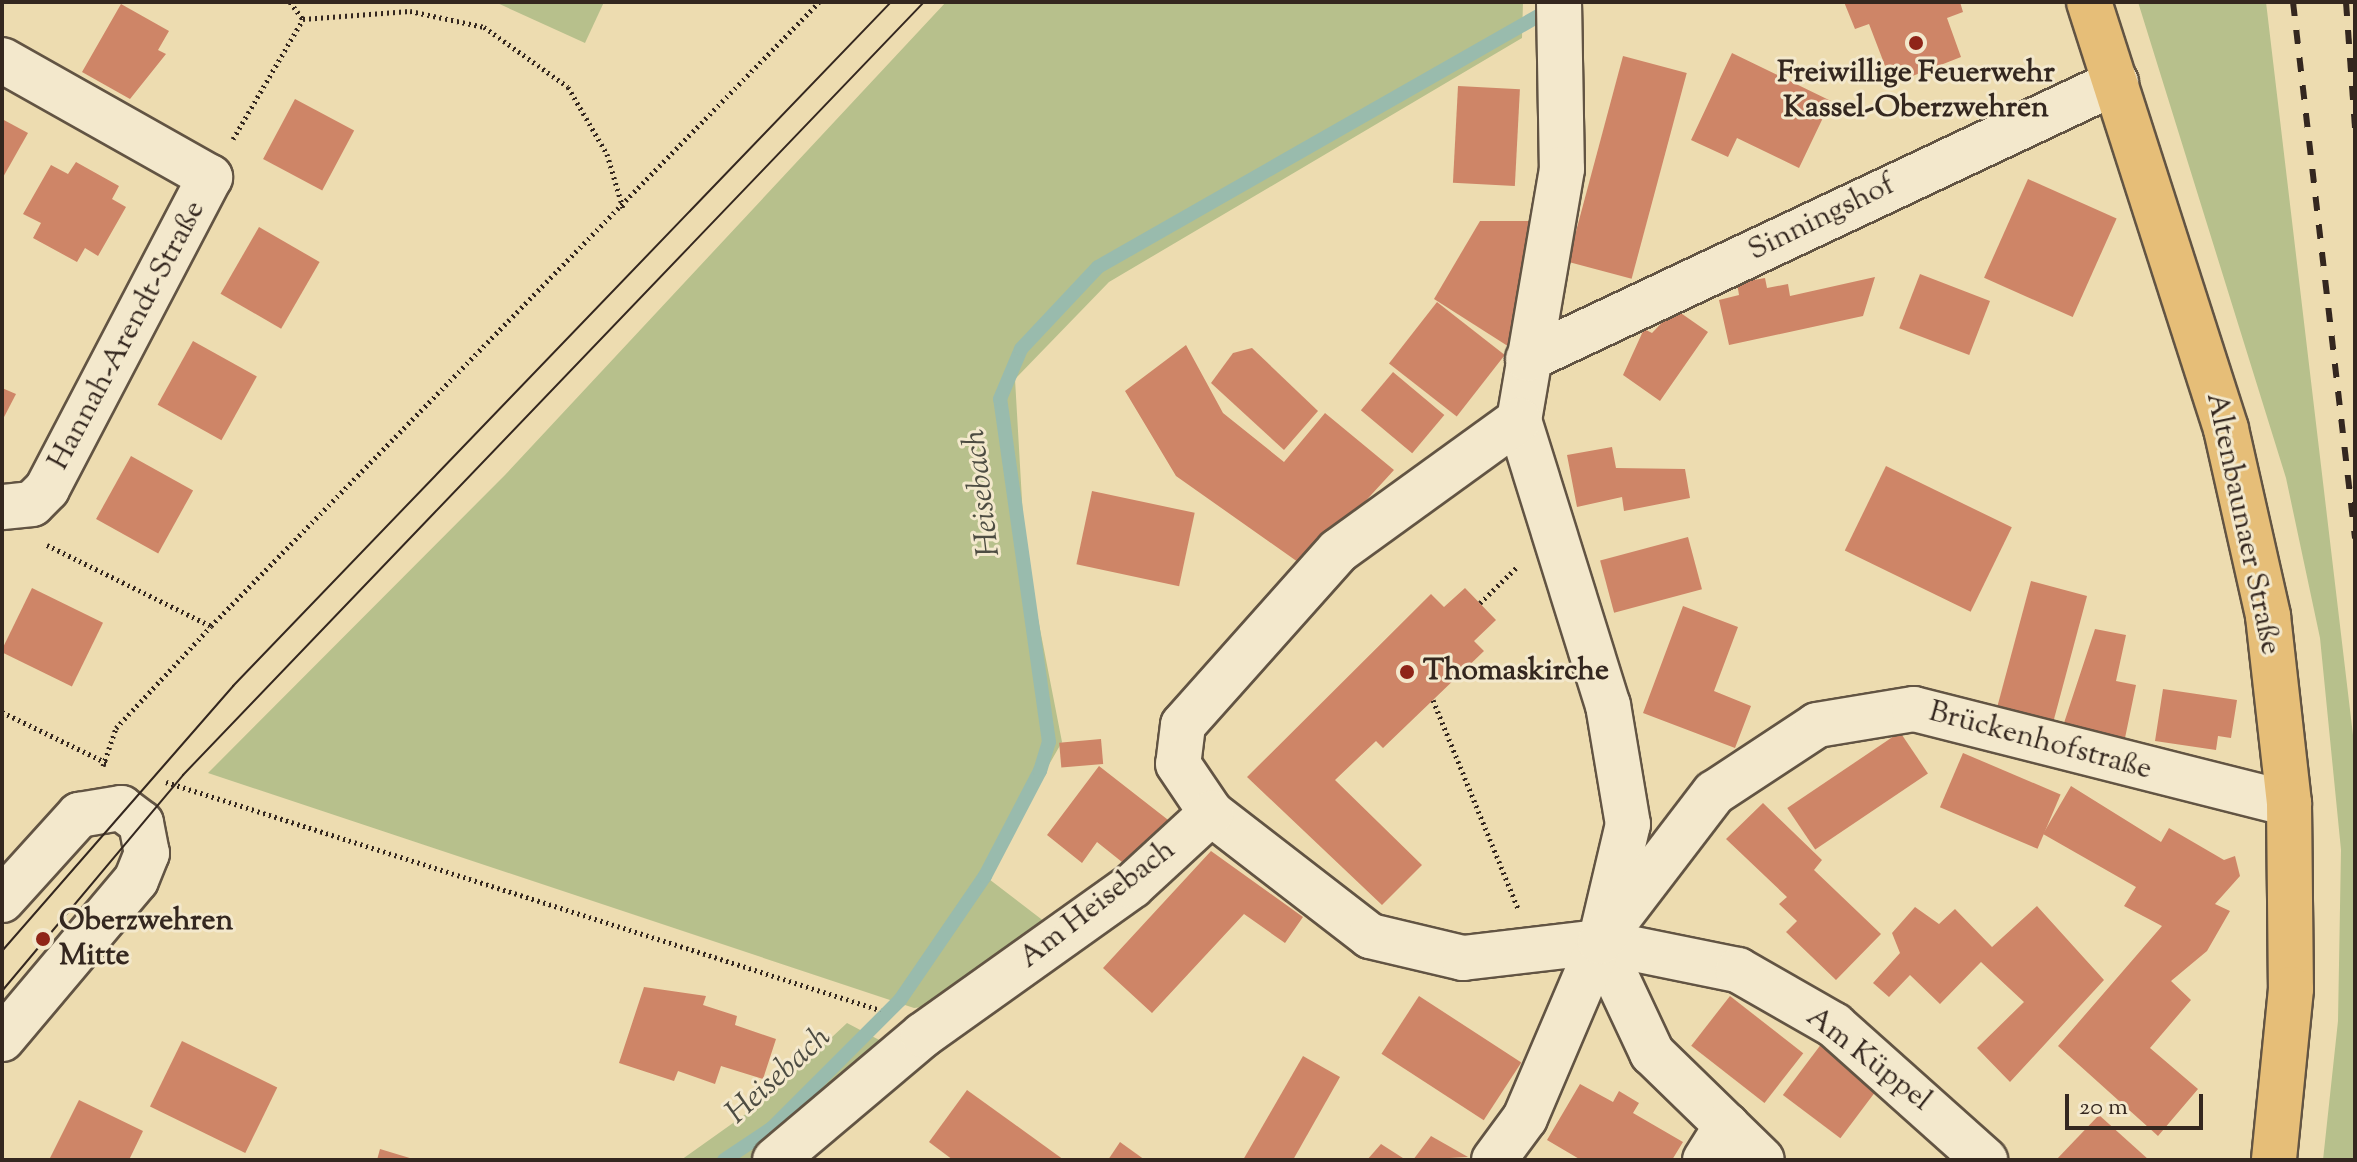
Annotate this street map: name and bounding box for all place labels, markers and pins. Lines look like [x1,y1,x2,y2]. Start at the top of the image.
marker: Freiwillige Feuerwehr Kassel-Oberzwehren [1907,34,1925,52]
place label: Freiwillige Feuerwehr Kassel-Oberzwehren [1777,56,2055,126]
place label: Thomaskirche [1423,654,1609,690]
marker: Thomaskirche [1398,663,1416,681]
place label: Oberzwehren Mitte [59,904,233,974]
marker: Oberzwehren Mitte [34,930,52,948]

